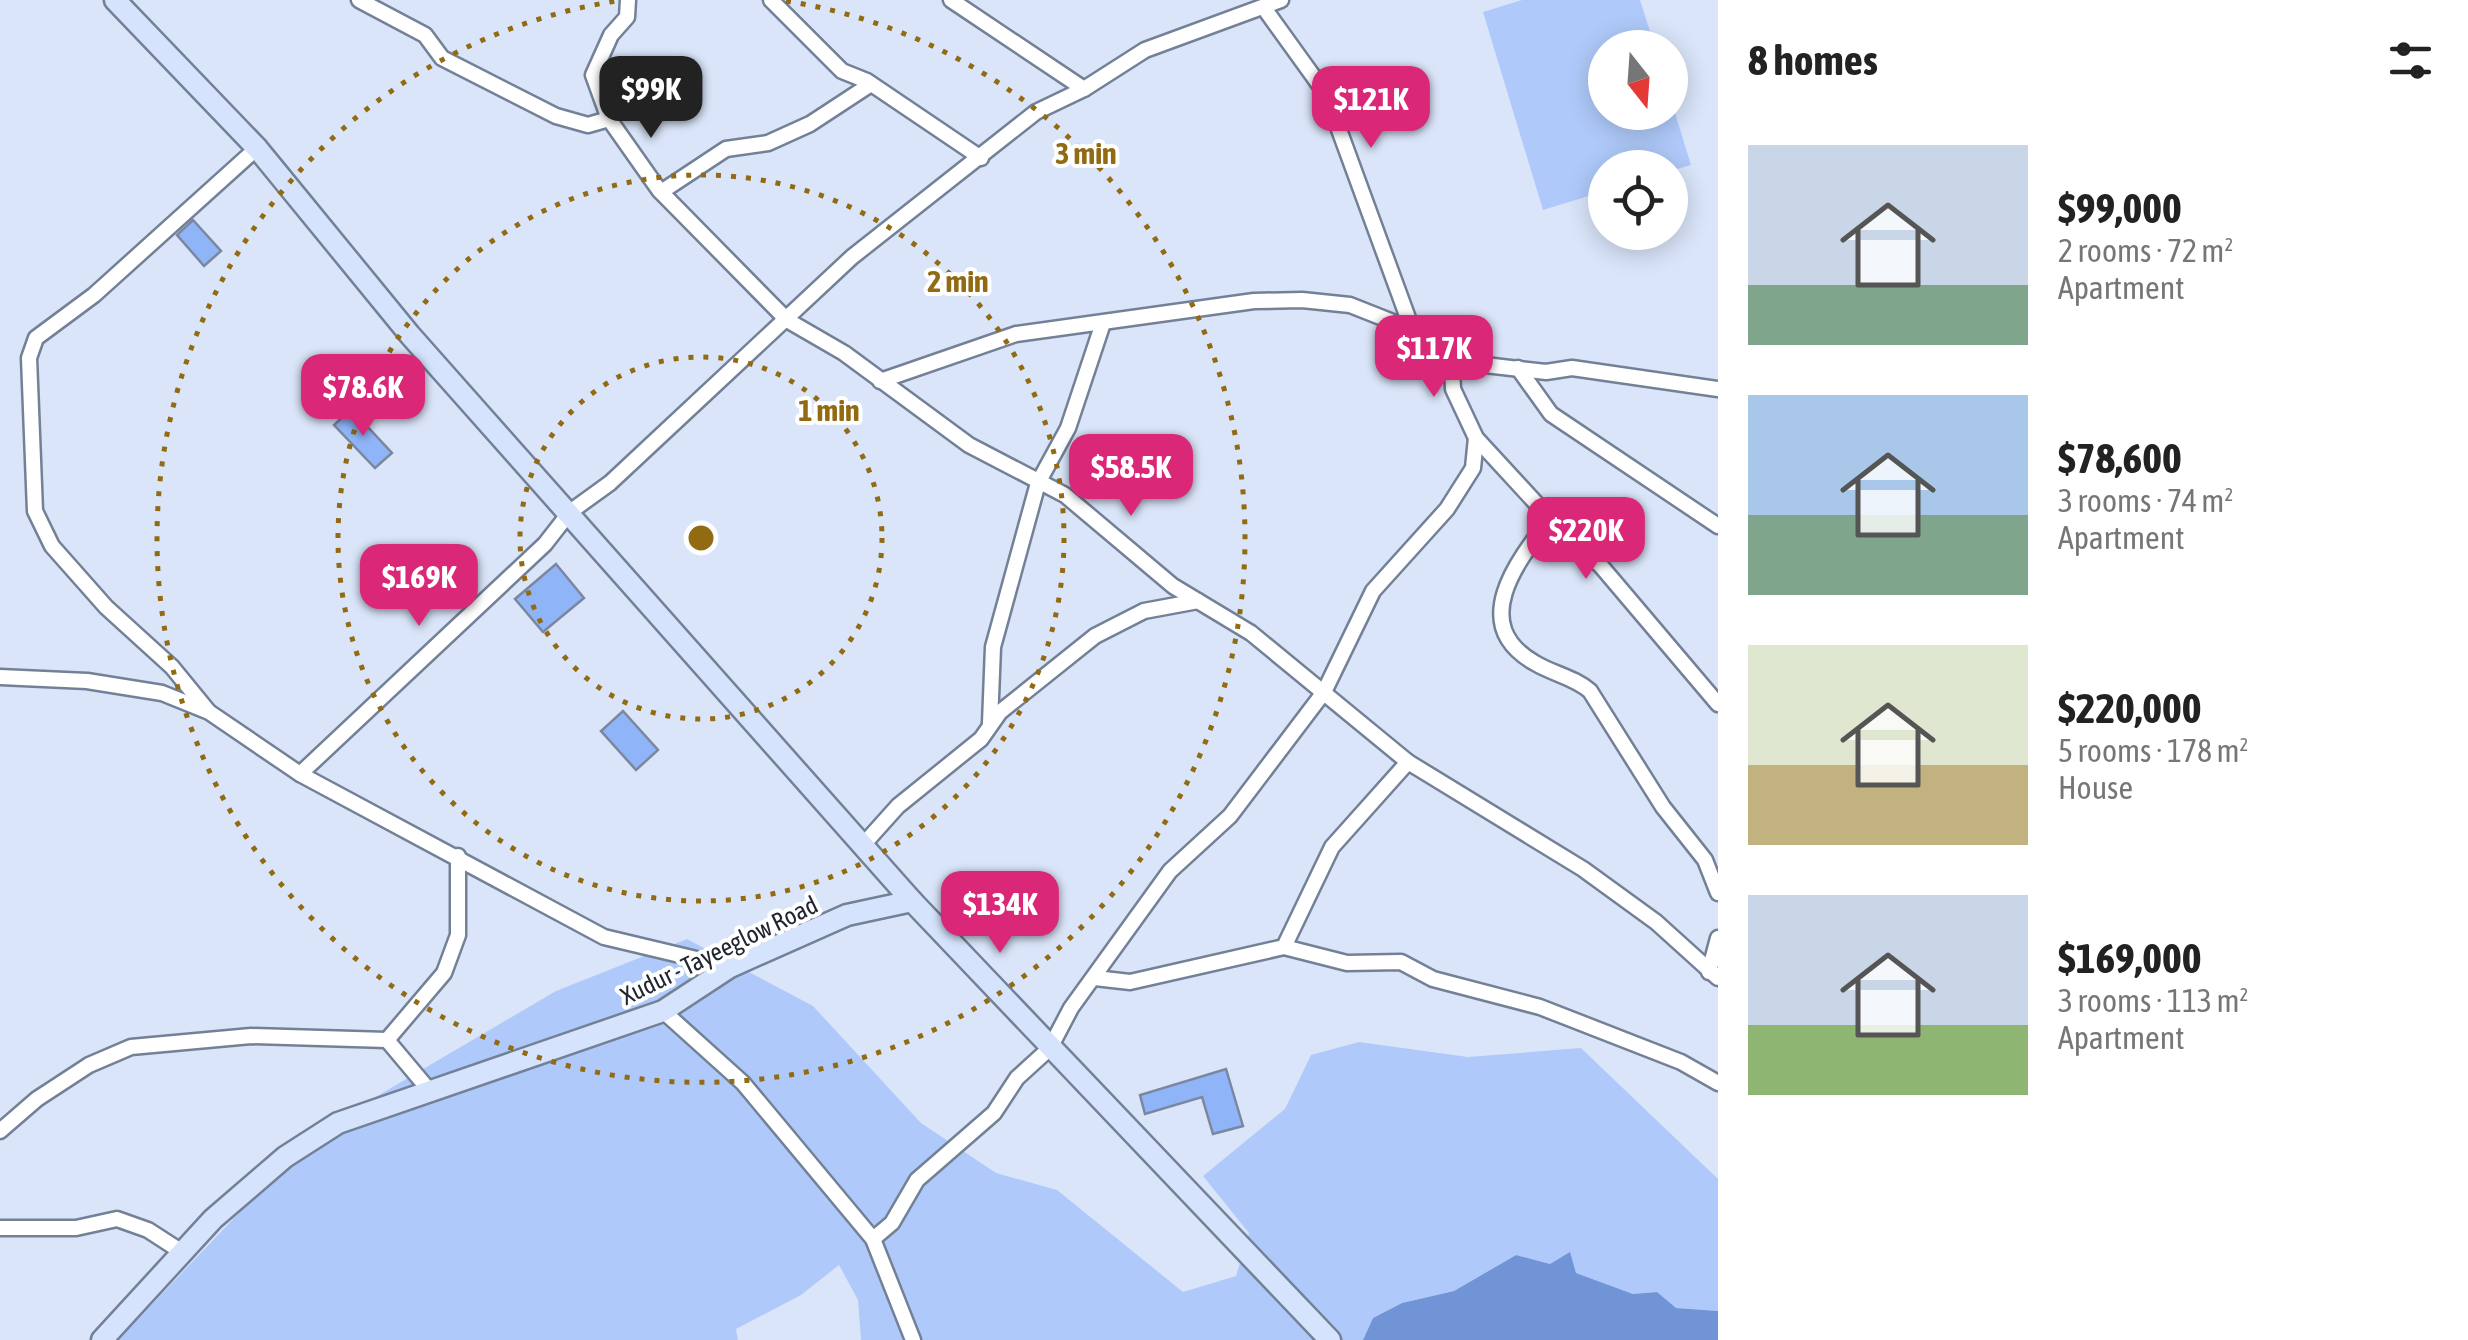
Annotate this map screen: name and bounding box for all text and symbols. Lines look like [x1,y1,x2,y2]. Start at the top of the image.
north arrow [1588,30,1688,130]
map controls [1588,30,1688,250]
icon: filters [2383,33,2438,88]
text: 8 homes [1748,36,1878,84]
pin: $99K [592,56,710,141]
pin: $121K [1301,66,1441,151]
text: $99K [621,70,681,107]
text: $121K [1334,80,1408,117]
text: 3 min [1055,136,1117,170]
button: locate [1588,150,1688,250]
text: $99,000 [2058,184,2182,232]
icon: home [1828,185,1948,305]
text: 2 rooms · 72 m² [2058,232,2233,269]
text: 2 min [927,264,989,298]
text: Apartment [2058,269,2184,306]
pin: $117K [1364,315,1504,400]
text: $117K [1397,329,1471,366]
pin: $78.6K [282,354,444,439]
text: $78.6K [323,368,403,405]
text: 1 min [798,393,860,427]
pin: $58.5K [1050,434,1212,519]
text: $78,600 [2058,434,2182,482]
icon: home [1828,435,1948,555]
text: $58.5K [1091,448,1171,485]
text: 3 rooms · 74 m² [2058,482,2233,519]
pin: $220K [1516,497,1656,582]
text: $220K [1549,511,1623,548]
text: Apartment [2058,519,2184,556]
centre of rings [683,520,719,556]
pin: $169K [349,544,489,629]
text: $169K [382,558,456,595]
text: $220,000 [2058,684,2202,732]
icon: home [1828,685,1948,805]
text: 5 rooms · 178 m² [2058,732,2248,769]
text: House [2058,769,2133,806]
pin: $134K [930,871,1070,956]
text: $134K [963,885,1037,922]
street label: Xudur - Tayeeglow Road [616,890,822,1010]
text: $169,000 [2058,934,2202,982]
icon: home [1828,935,1948,1055]
text: 3 rooms · 113 m² [2058,982,2248,1019]
text: Apartment [2058,1019,2184,1056]

